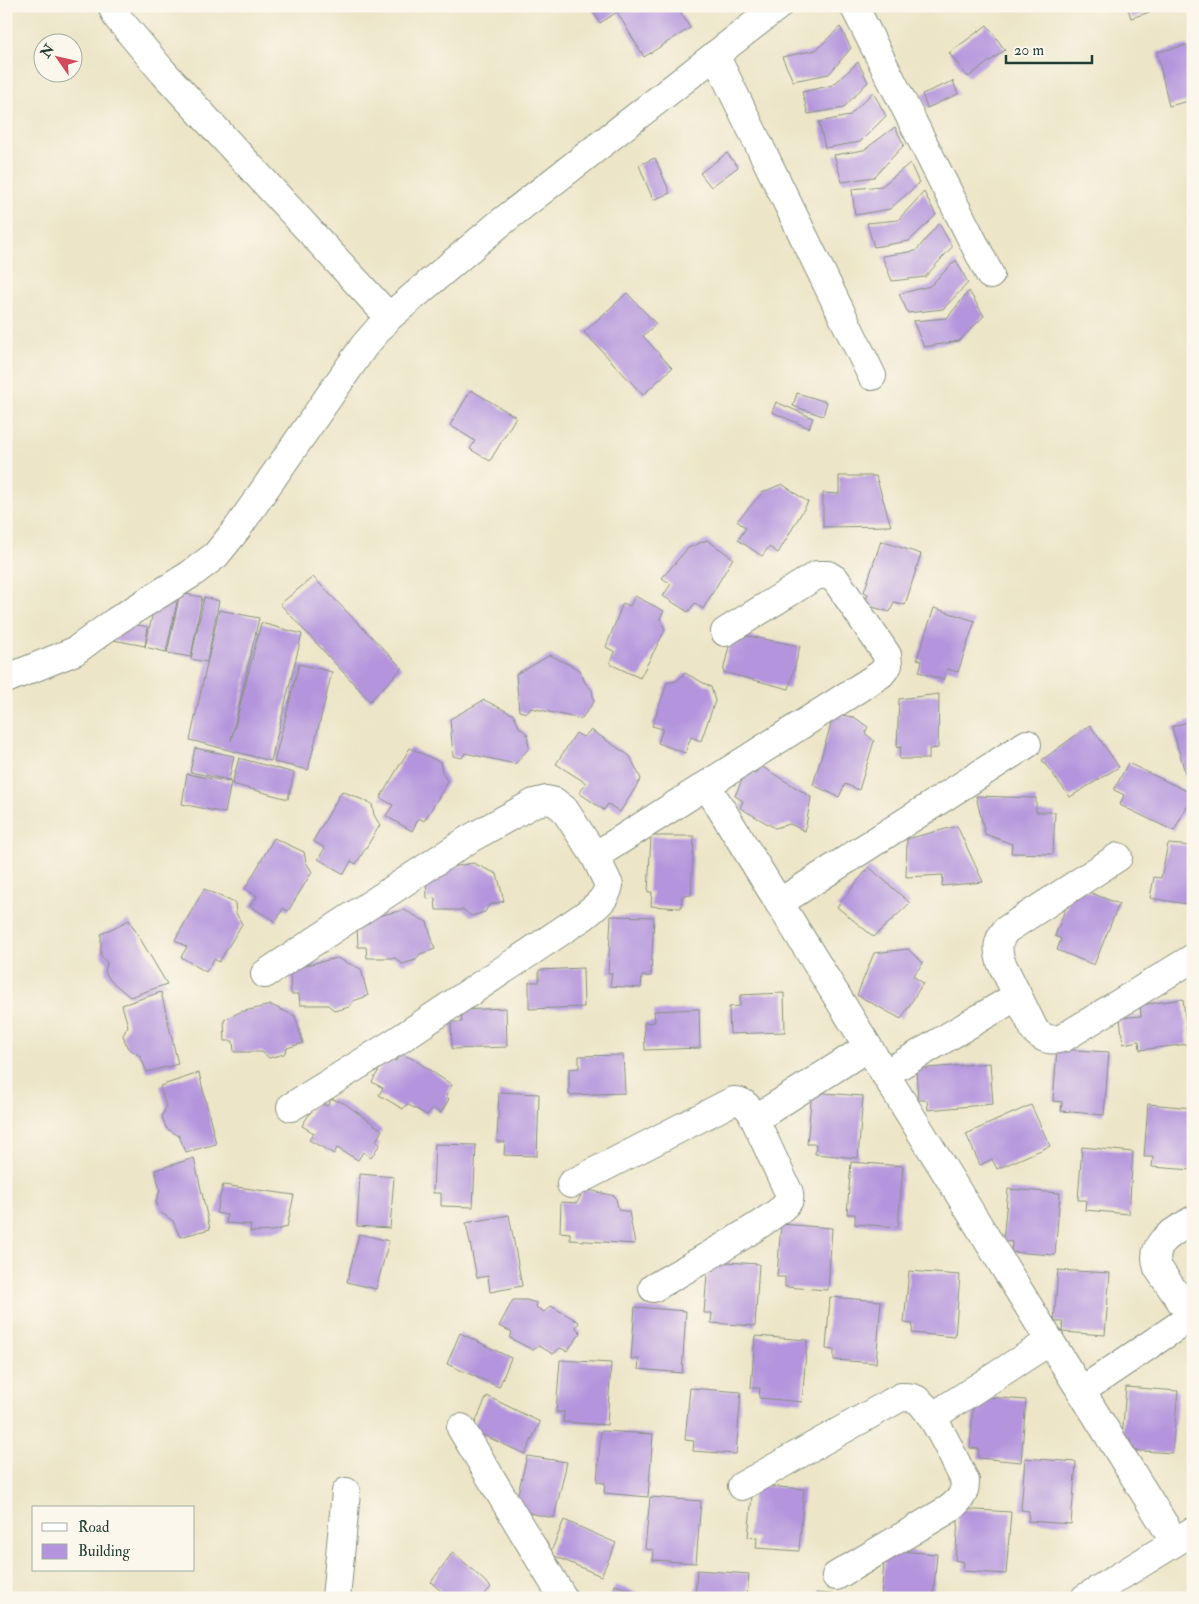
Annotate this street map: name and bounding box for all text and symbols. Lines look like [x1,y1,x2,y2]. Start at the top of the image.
north arrow [32,32,82,82]
scale bar [1006,32,1093,64]
text: N [37,41,58,62]
text: 20 m [1014,41,1044,60]
legend [32,1506,195,1572]
text: Road [78,1518,110,1537]
text: Building [78,1542,130,1561]

